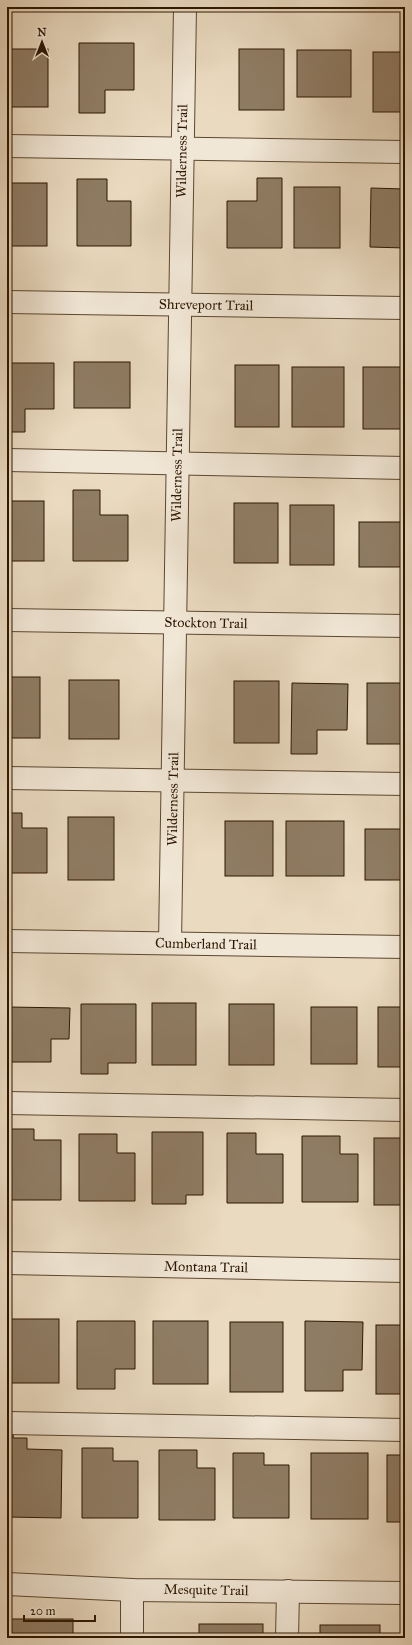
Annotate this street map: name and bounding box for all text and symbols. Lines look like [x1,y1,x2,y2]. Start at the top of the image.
north arrow [22,22,62,62]
text: N [37,26,47,39]
street label: Wilderness Trail [173,104,191,198]
street label: Shreveport Trail [159,296,254,314]
street label: Wilderness Trail [168,428,186,522]
street label: Stockton Trail [164,614,248,632]
street label: Wilderness Trail [164,752,182,846]
street label: Cumberland Trail [155,935,257,953]
street label: Montana Trail [164,1258,249,1276]
street label: Mesquite Trail [163,1581,249,1600]
scale bar [24,1597,95,1623]
text: 20 m [30,1604,56,1618]

